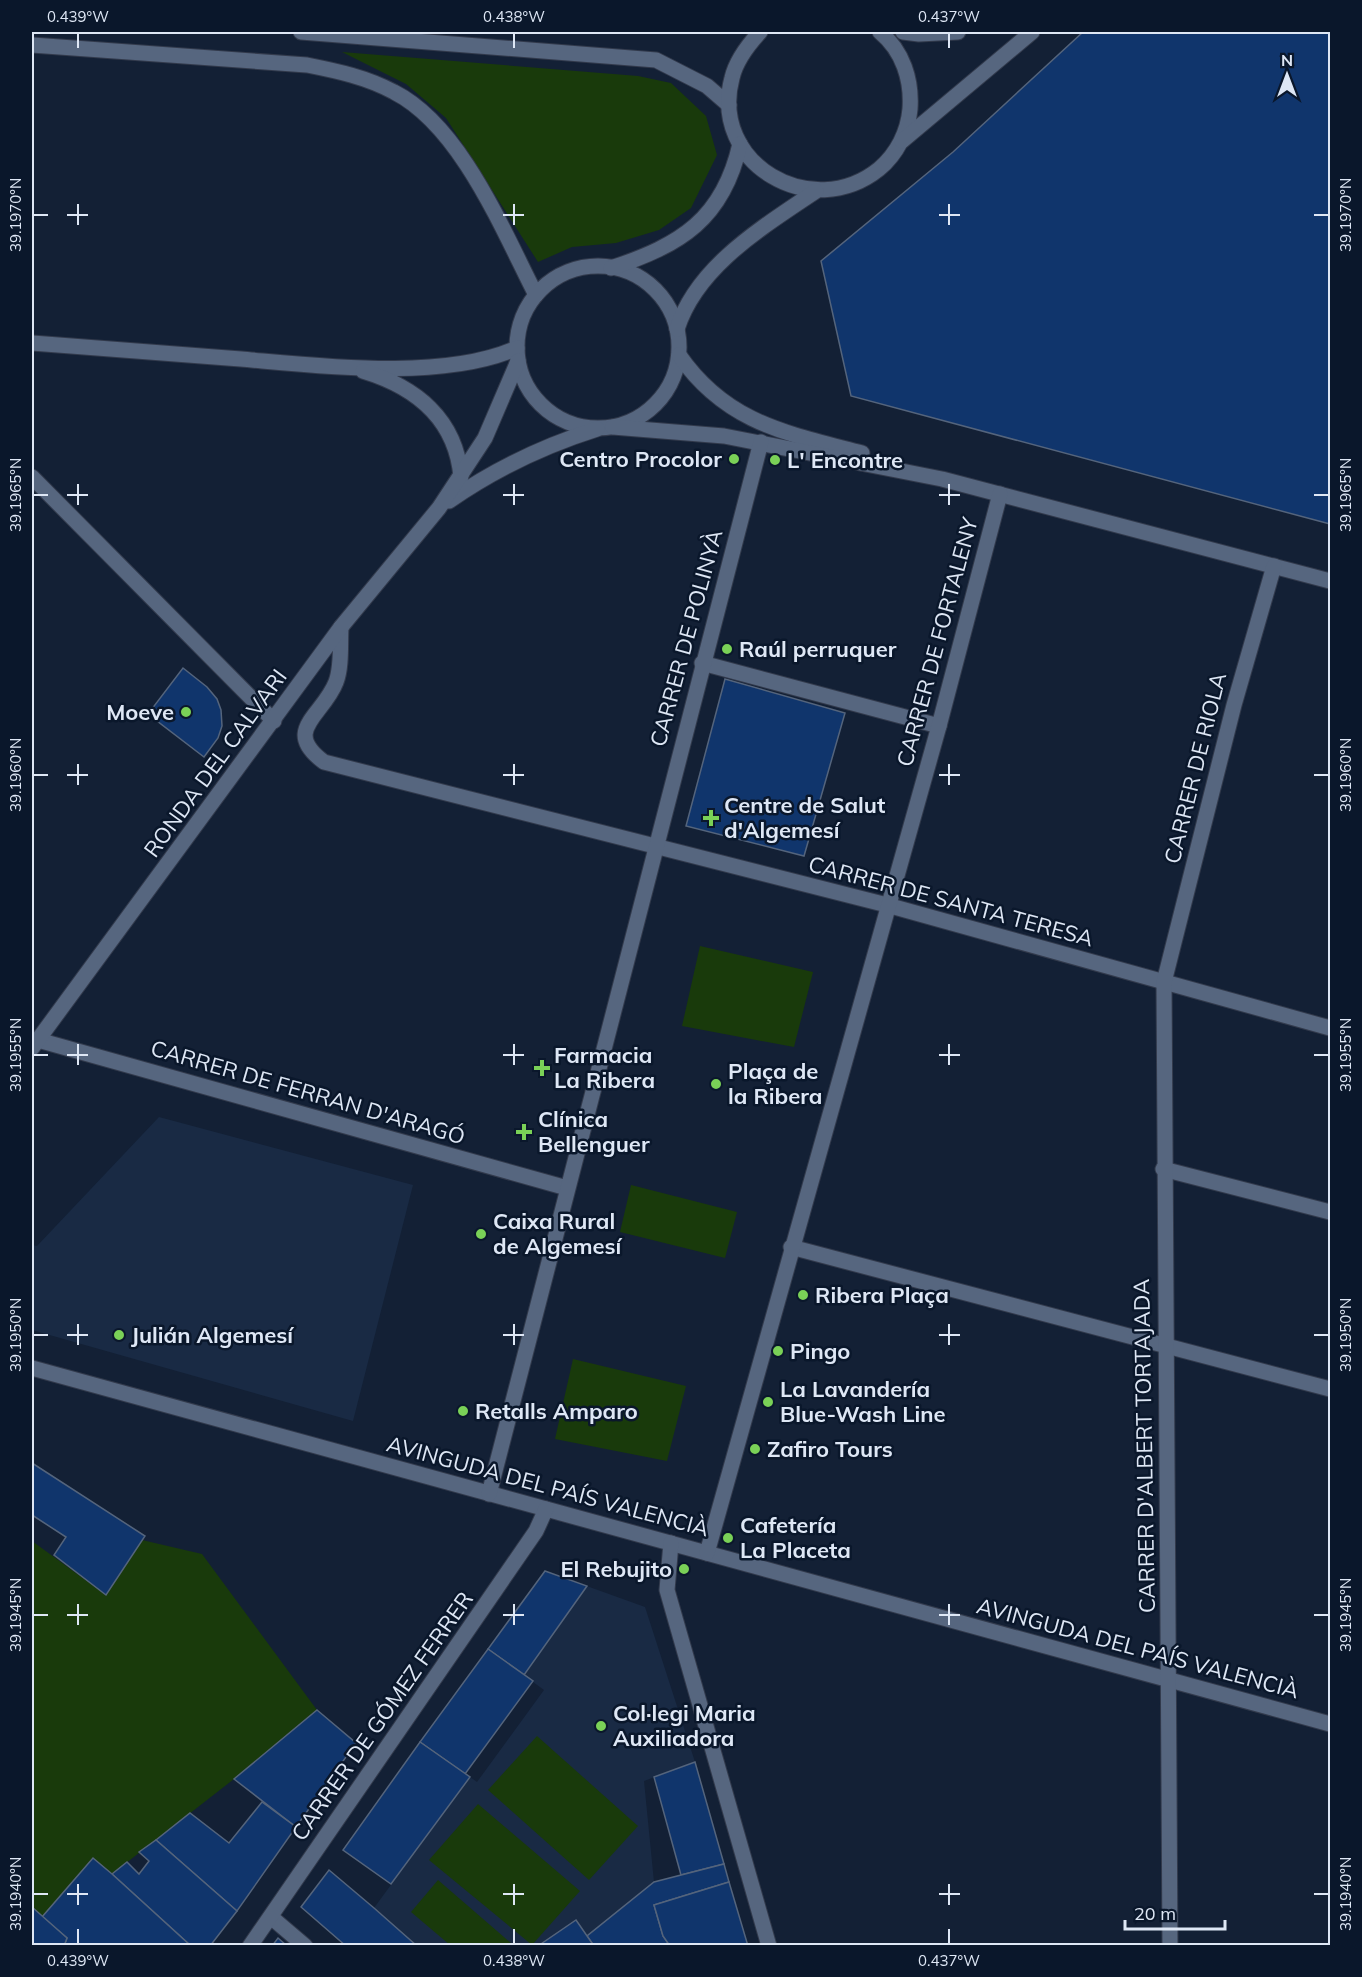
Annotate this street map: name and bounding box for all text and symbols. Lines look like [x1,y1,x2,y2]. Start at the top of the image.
text: 0.439°W [47,7,109,26]
text: 0.438°W [483,7,545,26]
text: 0.437°W [918,7,980,26]
north arrow [1257,45,1317,105]
text: N [1281,50,1293,70]
text: 39.1970°N [6,178,25,252]
text: 39.1970°N [1336,178,1355,252]
place label: Centro Procolor [559,445,722,473]
place label: L' Encontre [787,446,903,474]
marker: Centro Procolor [727,452,741,466]
marker: L' Encontre [768,453,782,467]
text: 39.1965°N [6,458,25,532]
text: 39.1965°N [1336,458,1355,532]
street label: CARRER DE FORTALENY [890,514,984,770]
street label: CARRER DE POLINYÀ [644,526,728,750]
place label: Raúl perruquer [739,635,897,663]
marker: Raúl perruquer [720,642,734,656]
street label: RONDA DEL CALVARI [137,663,293,863]
street label: CARRER DE RIOLA [1158,670,1232,866]
place label: Moeve [106,698,174,726]
marker: Moeve [179,705,193,719]
text: 39.1960°N [6,738,25,812]
text: 39.1960°N [1336,738,1355,812]
place label: Centre de Salut d'Algemesí [724,791,885,844]
marker: Centre de Salut d'Algemesí [702,809,720,827]
street label: CARRER DE SANTA TERESA [805,849,1097,953]
text: 39.1955°N [6,1018,25,1092]
text: 39.1955°N [1336,1018,1355,1092]
street label: CARRER DE FERRAN D'ARAGÓ [148,1034,468,1150]
place label: Farmacia La Ribera [554,1041,655,1094]
place label: Plaça de la Ribera [728,1057,822,1110]
marker: Farmacia La Ribera [535,1061,549,1075]
marker: Plaça de la Ribera [709,1077,723,1091]
place label: Clínica Bellenguer [538,1105,650,1158]
marker: Clínica Bellenguer [515,1123,533,1141]
place label: Caixa Rural de Algemesí [493,1207,623,1260]
marker: Caixa Rural de Algemesí [474,1227,488,1241]
street label: CARRER D'ALBERT TORTAJADA [1127,1279,1161,1613]
place label: Ribera Plaça [815,1281,949,1309]
marker: Ribera Plaça [796,1288,810,1302]
text: 39.1950°N [6,1298,25,1372]
text: 39.1950°N [1336,1298,1355,1372]
place label: Julián Algemesí [131,1321,294,1349]
marker: Julián Algemesí [112,1328,126,1342]
place label: Pingo [790,1337,850,1365]
marker: Pingo [771,1344,785,1358]
place label: La Lavandería Blue-Wash Line [780,1375,946,1428]
marker: La Lavandería Blue-Wash Line [761,1395,775,1409]
place label: Retalls Amparo [475,1397,638,1425]
marker: Retalls Amparo [456,1404,470,1418]
street label: AVINGUDA DEL PAÍS VALENCIÀ [384,1429,712,1543]
place label: Zafiro Tours [767,1435,893,1463]
marker: Zafiro Tours [748,1442,762,1456]
place label: Cafetería La Placeta [740,1511,851,1564]
marker: Cafetería La Placeta [721,1531,735,1545]
place label: El Rebujito [560,1555,672,1583]
marker: El Rebujito [677,1562,691,1576]
text: 39.1945°N [6,1578,25,1652]
text: 39.1945°N [1336,1578,1355,1652]
street label: CARRER DE GÓMEZ FERRER [285,1586,479,1846]
street label: AVINGUDA DEL PAÍS VALENCIÀ [974,1591,1302,1705]
place label: Col·legi Maria Auxiliadora [613,1699,756,1752]
marker: Col·legi Maria Auxiliadora [594,1719,608,1733]
text: 39.1940°N [6,1857,25,1931]
text: 39.1940°N [1336,1857,1355,1931]
scale bar [1125,1893,1226,1931]
text: 20 m [1134,1902,1176,1925]
text: 0.439°W [47,1951,109,1970]
text: 0.438°W [483,1951,545,1970]
text: 0.437°W [918,1951,980,1970]

